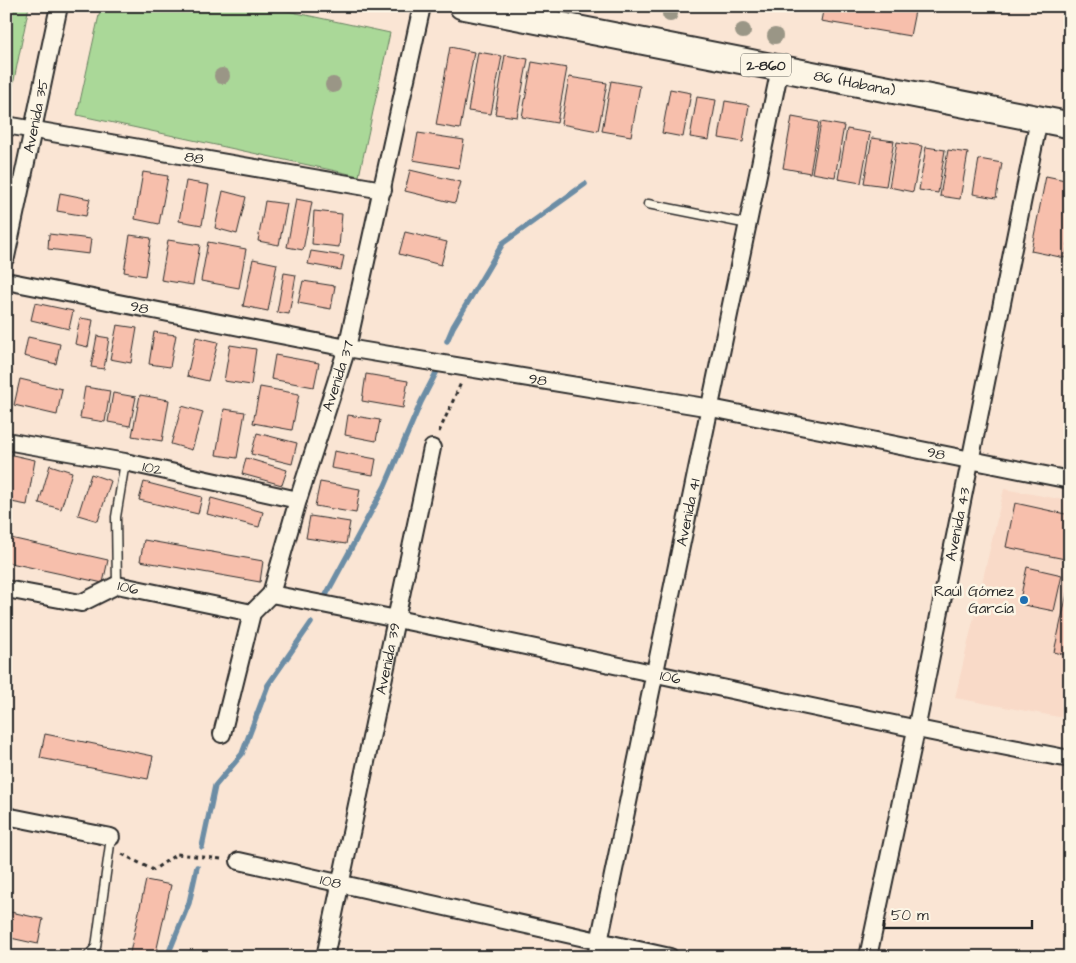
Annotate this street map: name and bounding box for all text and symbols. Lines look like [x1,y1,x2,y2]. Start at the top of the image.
road number: 2-860 [741,54,791,76]
street label: 86 (Habana) [812,65,897,102]
street label: Avenida 35 [18,77,54,155]
street label: 88 [183,146,206,170]
street label: 98 [128,296,151,320]
street label: Avenida 37 [317,338,359,414]
street label: 98 [527,368,549,392]
street label: 98 [925,442,947,466]
street label: 102 [140,456,165,481]
street label: Avenida 41 [671,477,706,548]
street label: Avenida 43 [940,485,976,563]
street label: 106 [116,575,141,600]
place label: Raúl Gómez García [934,581,1015,619]
marker: Raúl Gómez García [1018,594,1030,606]
street label: Avenida 39 [370,621,406,696]
street label: 106 [658,665,683,690]
street label: 108 [318,869,343,895]
scale bar [884,898,1031,930]
text: 50 m [891,905,929,926]

